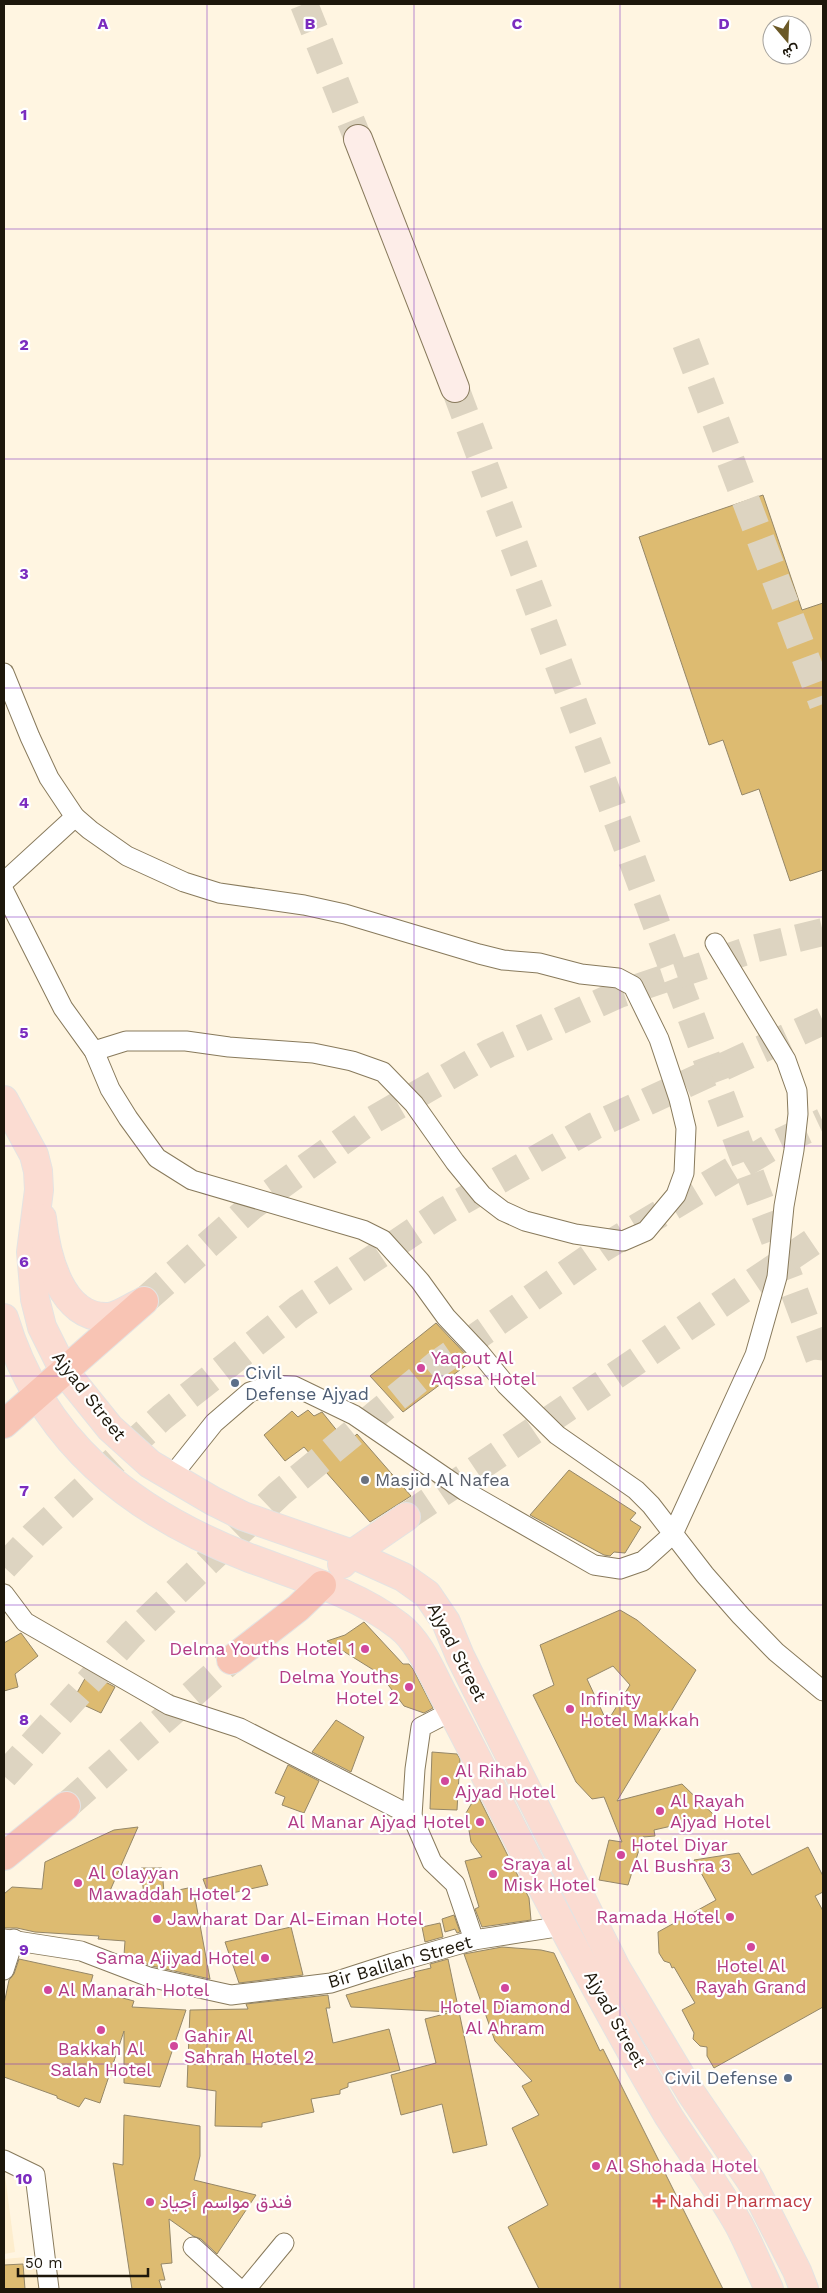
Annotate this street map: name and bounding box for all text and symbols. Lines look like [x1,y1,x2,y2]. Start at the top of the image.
text: A [98,14,109,33]
text: B [305,14,316,33]
text: C [512,14,523,33]
text: D [718,14,730,33]
north arrow [762,15,812,65]
text: ش [780,41,802,63]
text: 1 [21,105,27,124]
text: 2 [19,335,29,354]
text: 3 [19,564,29,583]
text: 4 [19,793,29,812]
text: 5 [19,1023,29,1042]
text: 6 [19,1252,29,1271]
street label: Ajyad Street [48,1347,131,1445]
place label: Yaqout Al Aqssa Hotel [431,1347,537,1389]
place label: Civil Defense Ajyad [245,1362,369,1404]
marker: Yaqout Al Aqssa Hotel [415,1362,427,1374]
marker: Civil Defense Ajyad [229,1377,241,1389]
place label: Masjid Al Nafea [375,1469,510,1490]
marker: Masjid Al Nafea [359,1474,371,1486]
text: 7 [19,1481,29,1500]
street label: Ajyad Street [424,1599,491,1705]
place label: Delma Youths Hotel 1 [169,1638,355,1659]
marker: Delma Youths Hotel 1 [359,1643,371,1655]
place label: Delma Youths Hotel 2 [279,1666,399,1708]
marker: Delma Youths Hotel 2 [403,1681,415,1693]
place label: Infinity Hotel Makkah [580,1688,700,1730]
marker: Infinity Hotel Makkah [564,1703,576,1715]
text: 8 [19,1710,29,1729]
place label: Al Rihab Ajyad Hotel [455,1760,556,1802]
marker: Al Rihab Ajyad Hotel [439,1775,451,1787]
place label: Al Rayah Ajyad Hotel [670,1790,771,1832]
marker: Al Rayah Ajyad Hotel [654,1805,666,1817]
place label: Al Manar Ajyad Hotel [287,1811,470,1832]
marker: Al Manar Ajyad Hotel [474,1816,486,1828]
place label: Hotel Diyar Al Bushra 3 [631,1834,731,1876]
marker: Hotel Diyar Al Bushra 3 [615,1849,627,1861]
place label: Sraya al Misk Hotel [503,1853,596,1895]
place label: Al Olayyan Mawaddah Hotel 2 [88,1862,251,1904]
marker: Sraya al Misk Hotel [487,1868,499,1880]
marker: Al Olayyan Mawaddah Hotel 2 [72,1877,84,1889]
place label: Ramada Hotel [596,1906,720,1927]
place label: Jawharat Dar Al-Eiman Hotel [167,1908,424,1929]
marker: Ramada Hotel [724,1911,736,1923]
marker: Jawharat Dar Al-Eiman Hotel [151,1913,163,1925]
street label: Bir Balilah Street [325,1931,475,1992]
text: 9 [19,1940,29,1959]
marker: Hotel Al Rayah Grand [745,1941,757,1953]
place label: Sama Ajiyad Hotel [96,1947,255,1968]
marker: Sama Ajiyad Hotel [259,1952,271,1964]
place label: Hotel Al Rayah Grand [696,1955,806,1997]
street label: Ajyad Street [580,1967,651,2071]
place label: Al Manarah Hotel [58,1979,210,2000]
marker: Hotel Diamond Al Ahram [499,1982,511,1994]
marker: Al Manarah Hotel [42,1984,54,1996]
place label: Hotel Diamond Al Ahram [440,1996,570,2038]
marker: Bakkah Al Salah Hotel [95,2024,107,2036]
place label: Gahir Al Sahrah Hotel 2 [184,2025,314,2067]
place label: Bakkah Al Salah Hotel [50,2038,152,2080]
marker: Gahir Al Sahrah Hotel 2 [168,2040,180,2052]
place label: Civil Defense [664,2067,778,2088]
marker: Civil Defense [782,2072,794,2084]
place label: Al Shohada Hotel [606,2155,759,2176]
marker: Al Shohada Hotel [590,2160,602,2172]
text: 10 [15,2169,33,2188]
place label: Nahdi Pharmacy [669,2190,812,2211]
place label: فندق مواسم أجياد [160,2191,292,2214]
marker: Nahdi Pharmacy [653,2195,665,2207]
marker: فندق مواسم أجياد [144,2196,156,2208]
scale bar [18,2246,148,2278]
text: 50 m [25,2254,62,2272]

